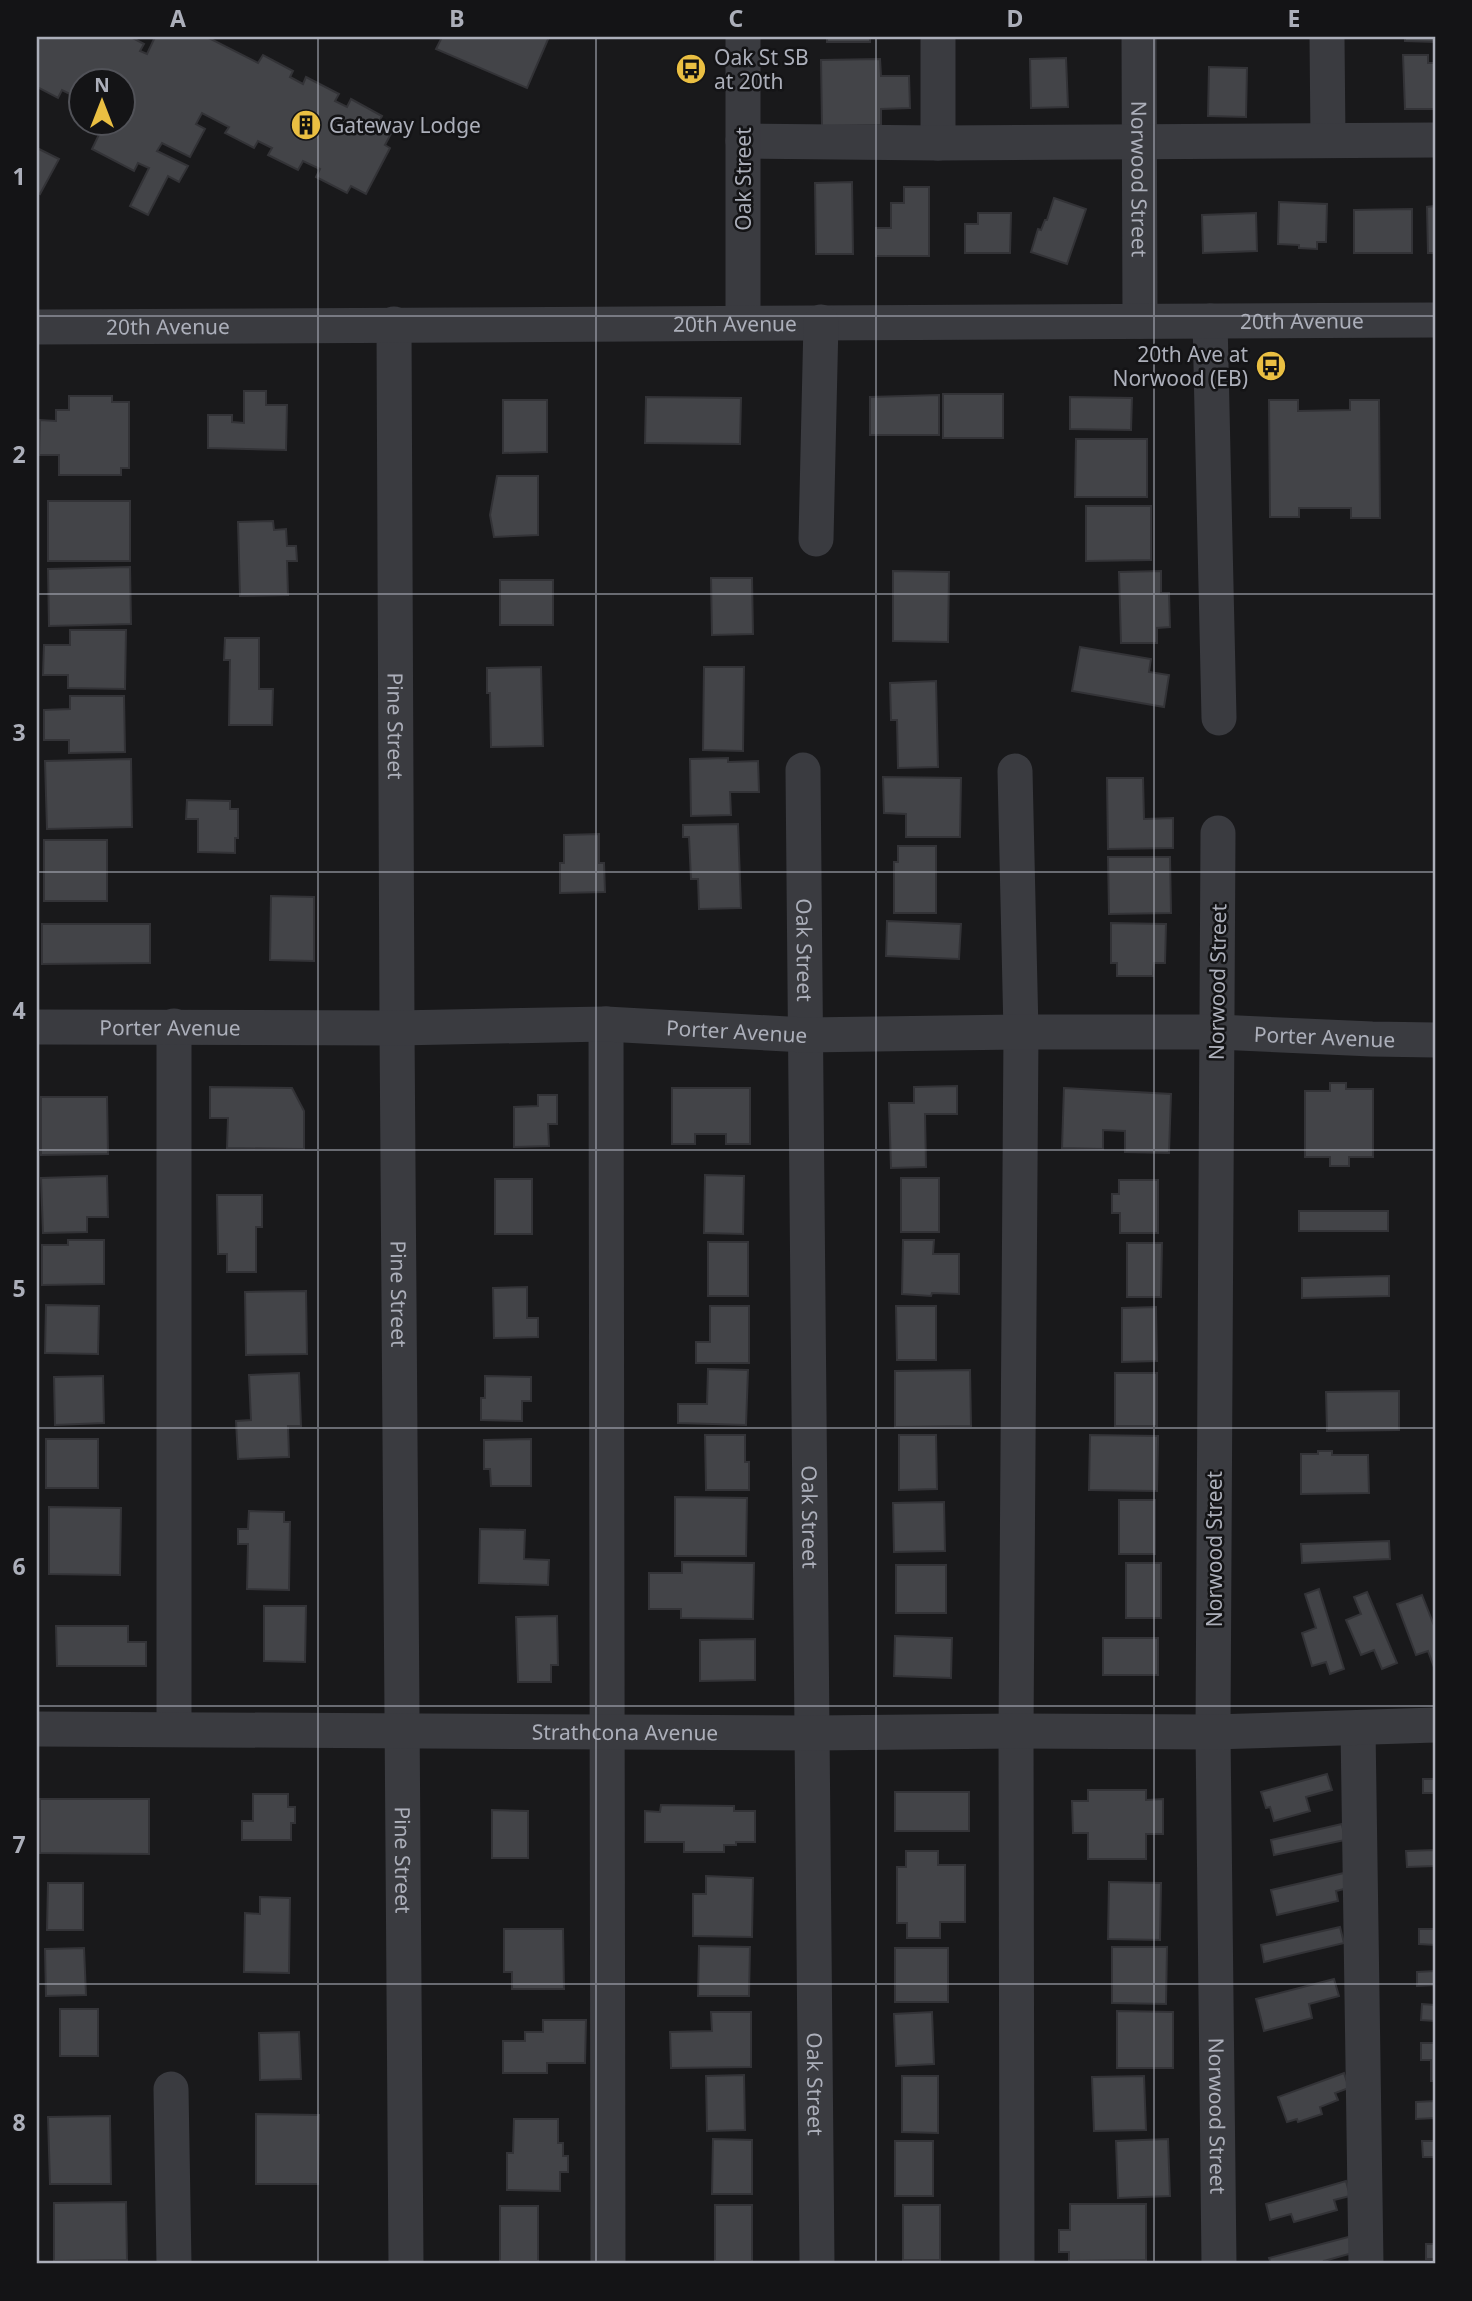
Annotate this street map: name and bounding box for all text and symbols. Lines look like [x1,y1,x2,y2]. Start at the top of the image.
text: A [170,2,186,34]
text: B [449,2,465,34]
text: C [729,2,744,34]
text: D [1007,2,1023,34]
text: E [1288,2,1300,34]
place label: Oak St SB at 20th [714,43,809,95]
bus stop icon: Oak St SB at 20th [674,52,708,86]
north arrow [66,66,136,136]
text: N [94,72,110,98]
street label: Norwood Street [1125,101,1154,258]
building icon: Gateway Lodge [289,108,323,142]
place label: Gateway Lodge [329,111,481,139]
street label: Oak Street [729,127,757,231]
text: 1 [12,160,26,192]
street label: 20th Avenue [1240,306,1364,335]
street label: 20th Avenue [673,309,797,338]
street label: 20th Avenue [106,312,230,341]
place label: 20th Ave at Norwood (EB) [1112,340,1248,392]
bus stop icon: 20th Ave at Norwood (EB) [1254,349,1288,383]
text: 2 [12,438,26,470]
street label: Pine Street [381,672,410,780]
text: 3 [12,716,26,748]
street label: Oak Street [790,898,819,1002]
street label: Norwood Street [1202,903,1232,1060]
text: 4 [12,994,26,1026]
street label: Porter Avenue [99,1013,241,1042]
street label: Porter Avenue [665,1013,808,1049]
street label: Porter Avenue [1253,1020,1395,1053]
street label: Pine Street [385,1240,413,1348]
text: 5 [12,1272,26,1304]
street label: Oak Street [796,1465,824,1569]
street label: Norwood Street [1200,1470,1228,1627]
text: 6 [12,1550,26,1582]
street label: Strathcona Avenue [532,1718,718,1747]
street label: Pine Street [389,1806,417,1914]
text: 7 [12,1828,26,1860]
street label: Oak Street [801,2032,830,2136]
street label: Norwood Street [1202,2038,1232,2195]
text: 8 [12,2106,26,2138]

